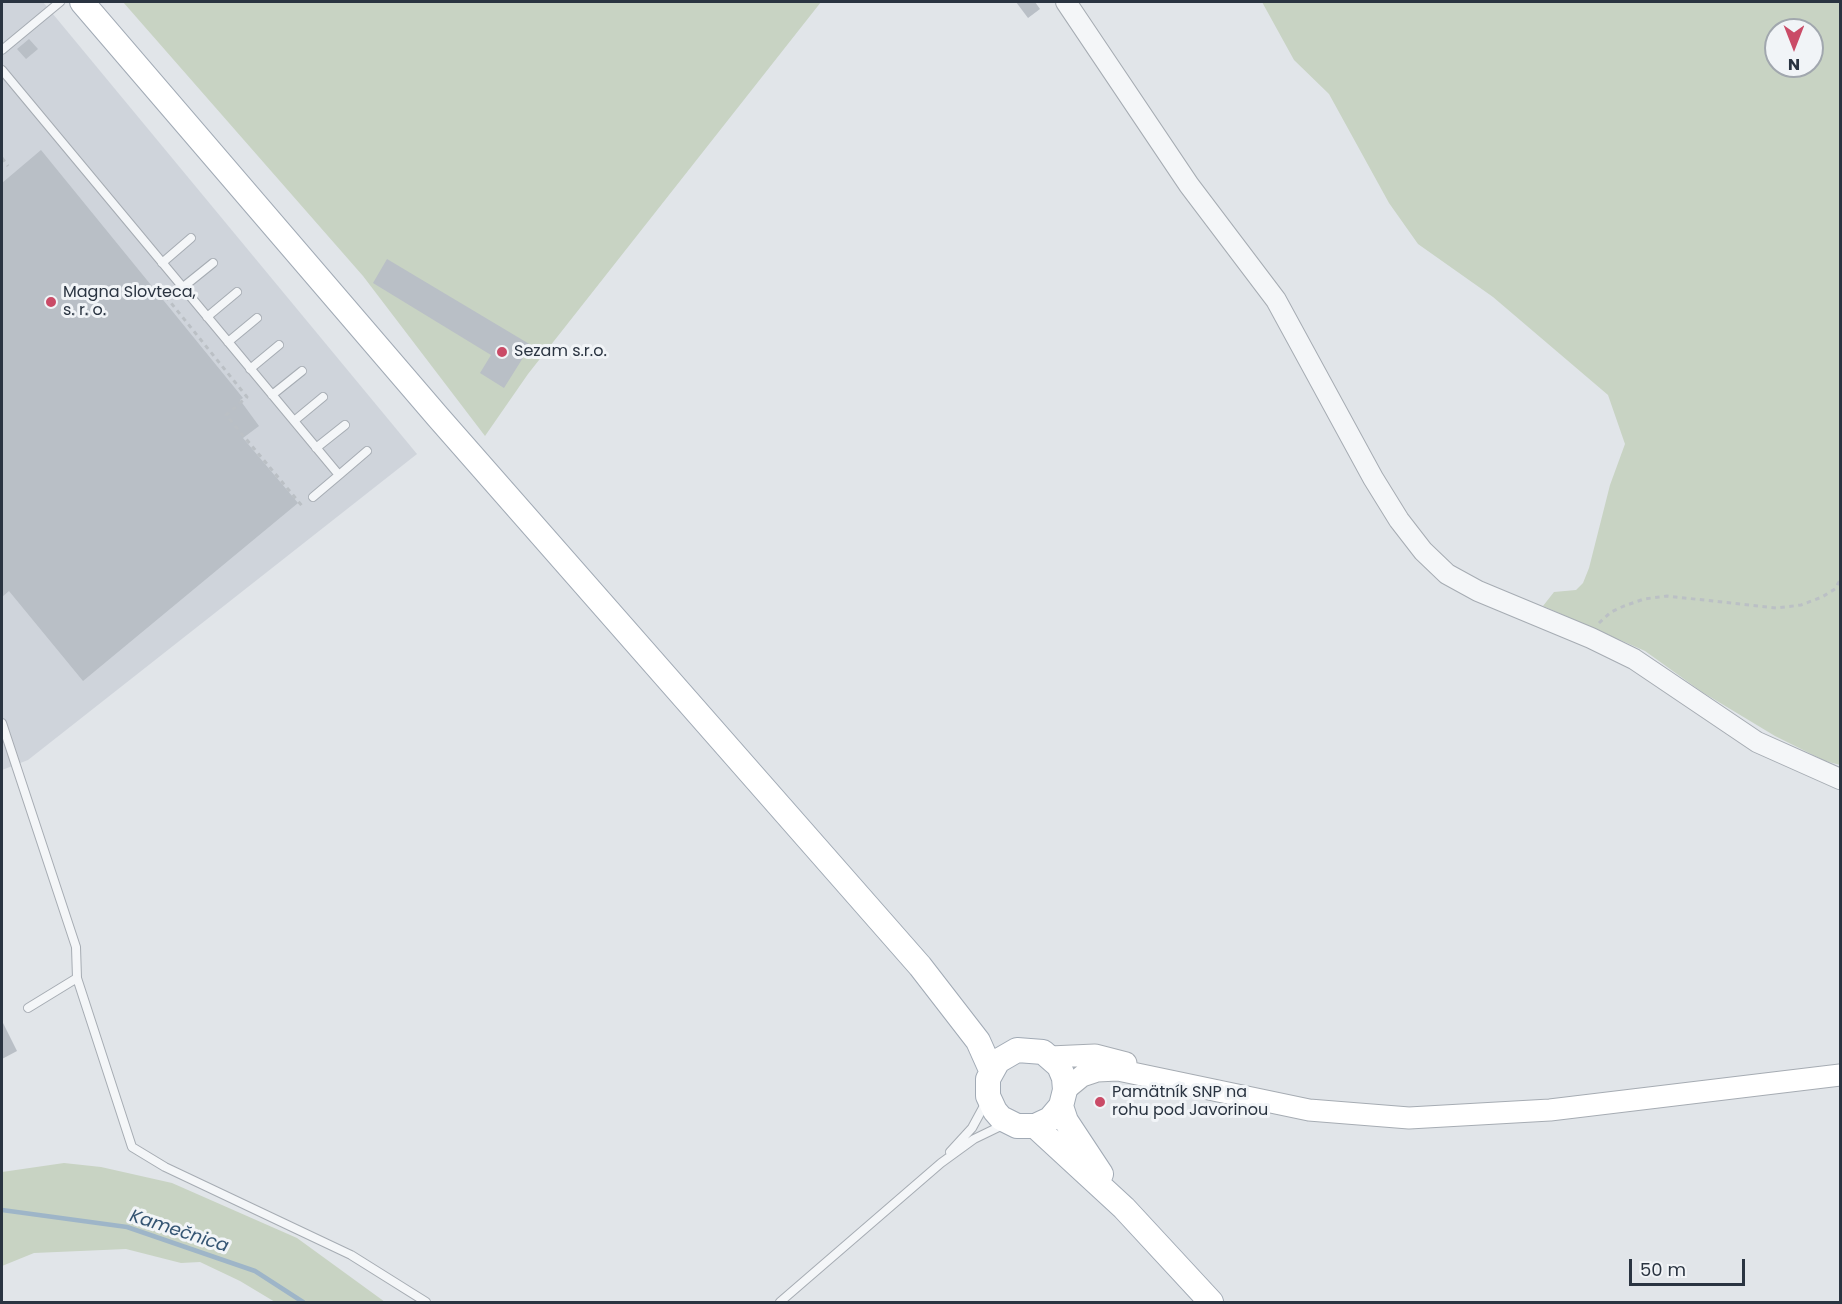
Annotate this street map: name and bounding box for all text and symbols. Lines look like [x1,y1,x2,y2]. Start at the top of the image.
north arrow [1764,18,1824,78]
text: N [1788,53,1800,76]
place label: Magna Slovteca, s. r. o. [63,283,196,321]
marker: Magna Slovteca, s. r. o. [44,295,58,309]
place label: Sezam s.r.o. [514,342,607,362]
marker: Sezam s.r.o. [495,345,509,359]
place label: Pamätník SNP na rohu pod Javorinou [1112,1083,1268,1121]
marker: Pamätník SNP na rohu pod Javorinou [1093,1095,1107,1109]
water label: Kamečnica [127,1206,231,1258]
scale bar [1632,1247,1748,1285]
text: 50 m [1640,1257,1686,1282]

